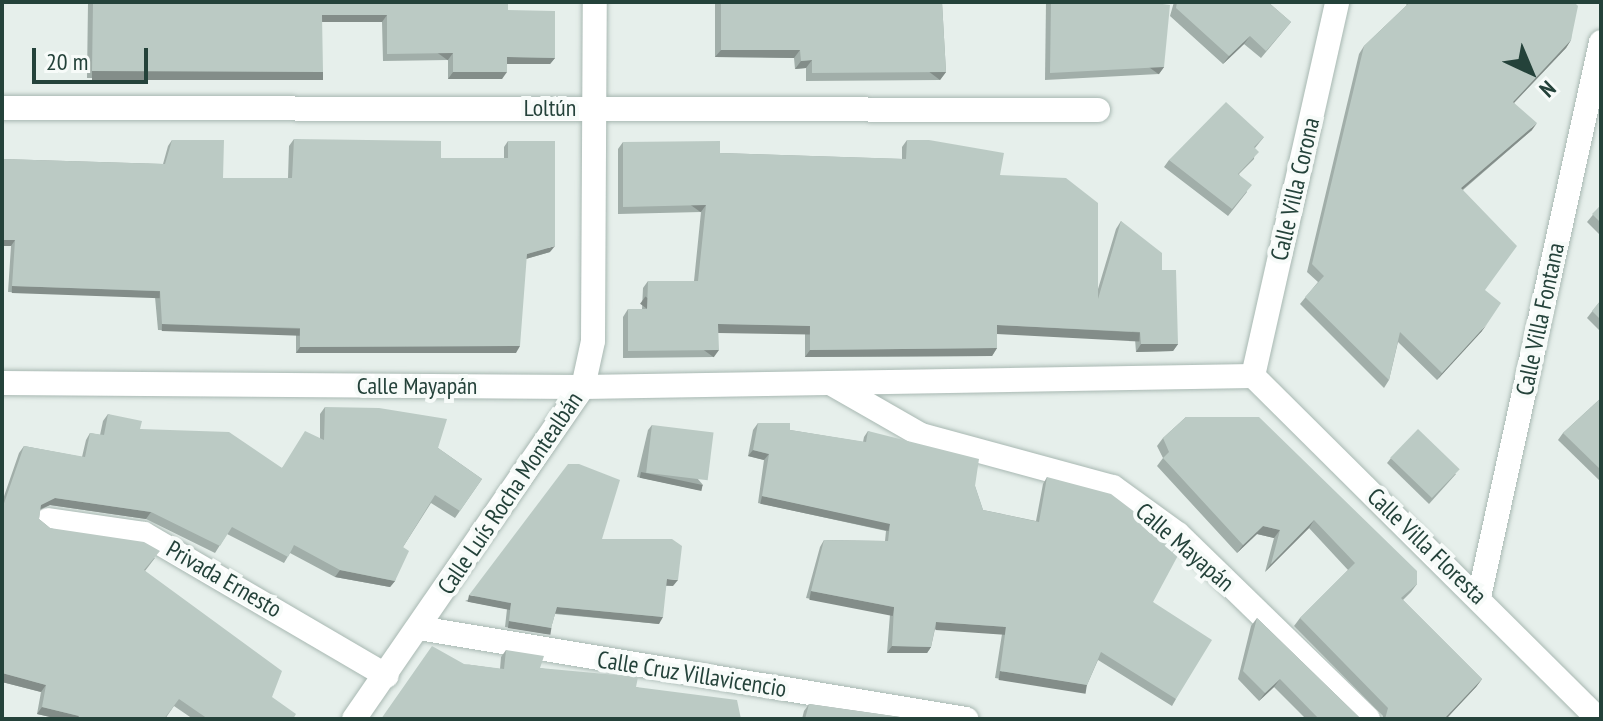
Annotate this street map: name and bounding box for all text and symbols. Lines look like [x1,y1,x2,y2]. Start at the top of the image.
scale bar [36,32,152,82]
north arrow [1491,32,1571,112]
text: 20 m [46,46,88,77]
text: N [1534,75,1562,103]
street label: Loltún [524,94,576,122]
street label: Calle Villa Corona [1264,114,1326,264]
street label: Calle Villa Fontana [1510,240,1570,398]
street label: Calle Mayapán [357,372,477,400]
street label: Calle Luís Rocha Montealbán [432,386,588,600]
street label: Calle Villa Floresta [1361,482,1493,610]
street label: Calle Mayapán [1130,497,1240,597]
street label: Privada Ernesto [161,534,287,624]
street label: Calle Cruz Villavicencio [595,645,789,703]

